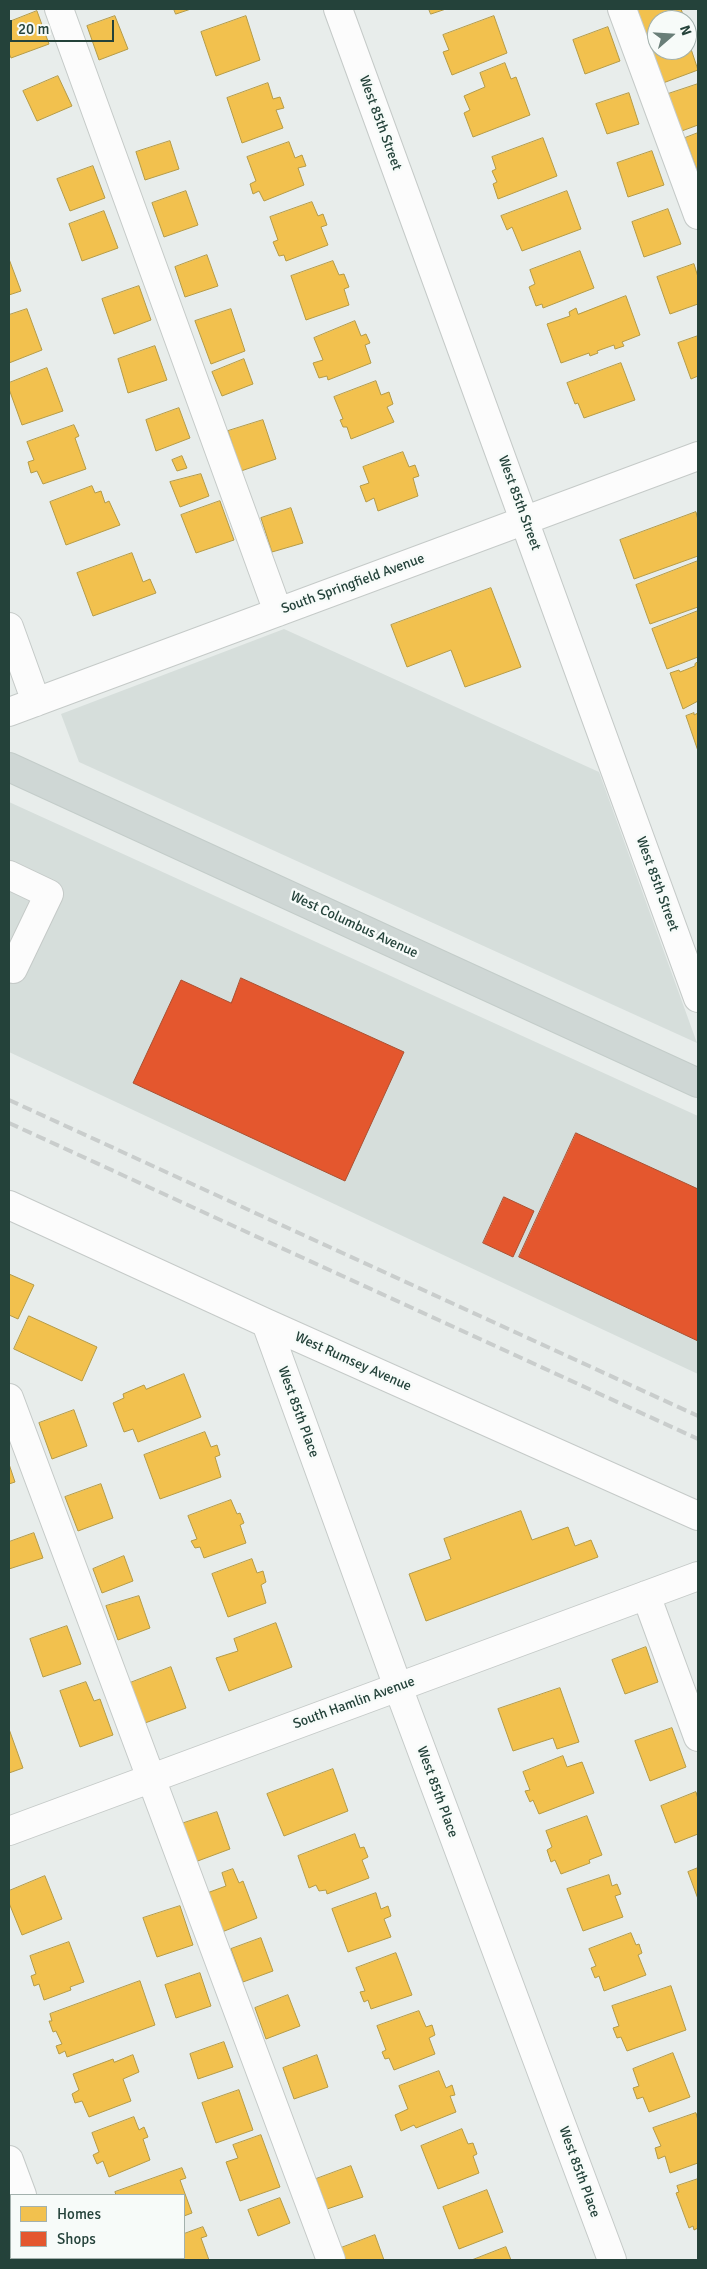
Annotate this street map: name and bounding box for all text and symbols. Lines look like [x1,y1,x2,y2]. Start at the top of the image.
scale bar [12,10,116,42]
north arrow [647,10,697,60]
text: 20 m [18,20,49,38]
text: N [676,23,695,38]
street label: West 85th Street [355,73,405,173]
street label: West 85th Street [494,453,544,553]
street label: South Springfield Avenue [279,550,427,618]
street label: West 85th Street [632,834,682,934]
street label: West Columbus Avenue [288,888,420,962]
street label: West Rumsey Avenue [292,1329,414,1395]
street label: West 85th Place [274,1364,322,1460]
street label: South Hamlin Avenue [291,1673,417,1733]
street label: West 85th Place [413,1744,461,1840]
street label: West 85th Place [555,2124,603,2220]
legend [10,2194,185,2259]
text: Homes [57,2205,101,2223]
text: Shops [57,2230,96,2248]

